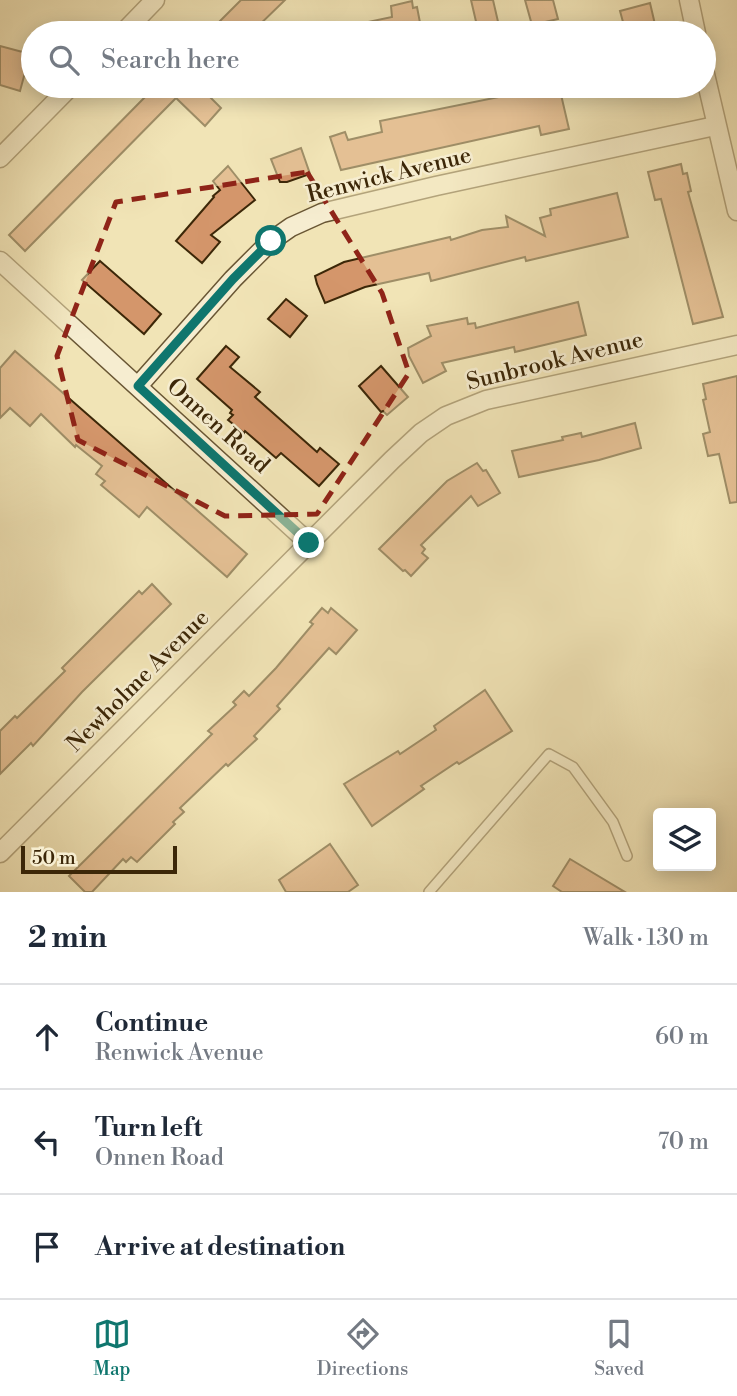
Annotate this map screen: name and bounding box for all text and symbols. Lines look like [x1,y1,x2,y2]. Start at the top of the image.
search box [21,21,716,98]
icon: search [45,41,83,79]
text: Search here [101,44,240,76]
street label: Renwick Avenue [304,141,474,209]
route start [255,225,286,256]
street label: Sunbrook Avenue [464,325,646,397]
street label: Onnen Road [161,372,275,480]
route end [293,527,324,558]
street label: Newholme Avenue [61,604,215,758]
map controls [653,808,716,871]
button: layers [653,808,716,871]
scale bar [21,843,177,875]
text: 50 m [32,846,76,870]
text: 2 min [28,919,107,957]
text: Walk · 130 m [583,924,709,952]
text: Continue [95,1007,208,1039]
icon: ahead [28,1018,66,1056]
text: 60 m [655,1023,709,1051]
text: Renwick Avenue [95,1039,264,1067]
text: Turn left [95,1112,203,1144]
icon: left [28,1123,66,1161]
text: 70 m [658,1128,709,1156]
text: Onnen Road [95,1144,224,1172]
icon: arrive [28,1228,66,1266]
text: Arrive at destination [95,1231,345,1263]
tab: Map [93,1315,131,1381]
tab: Directions [317,1315,408,1381]
tab: Saved [594,1315,644,1381]

